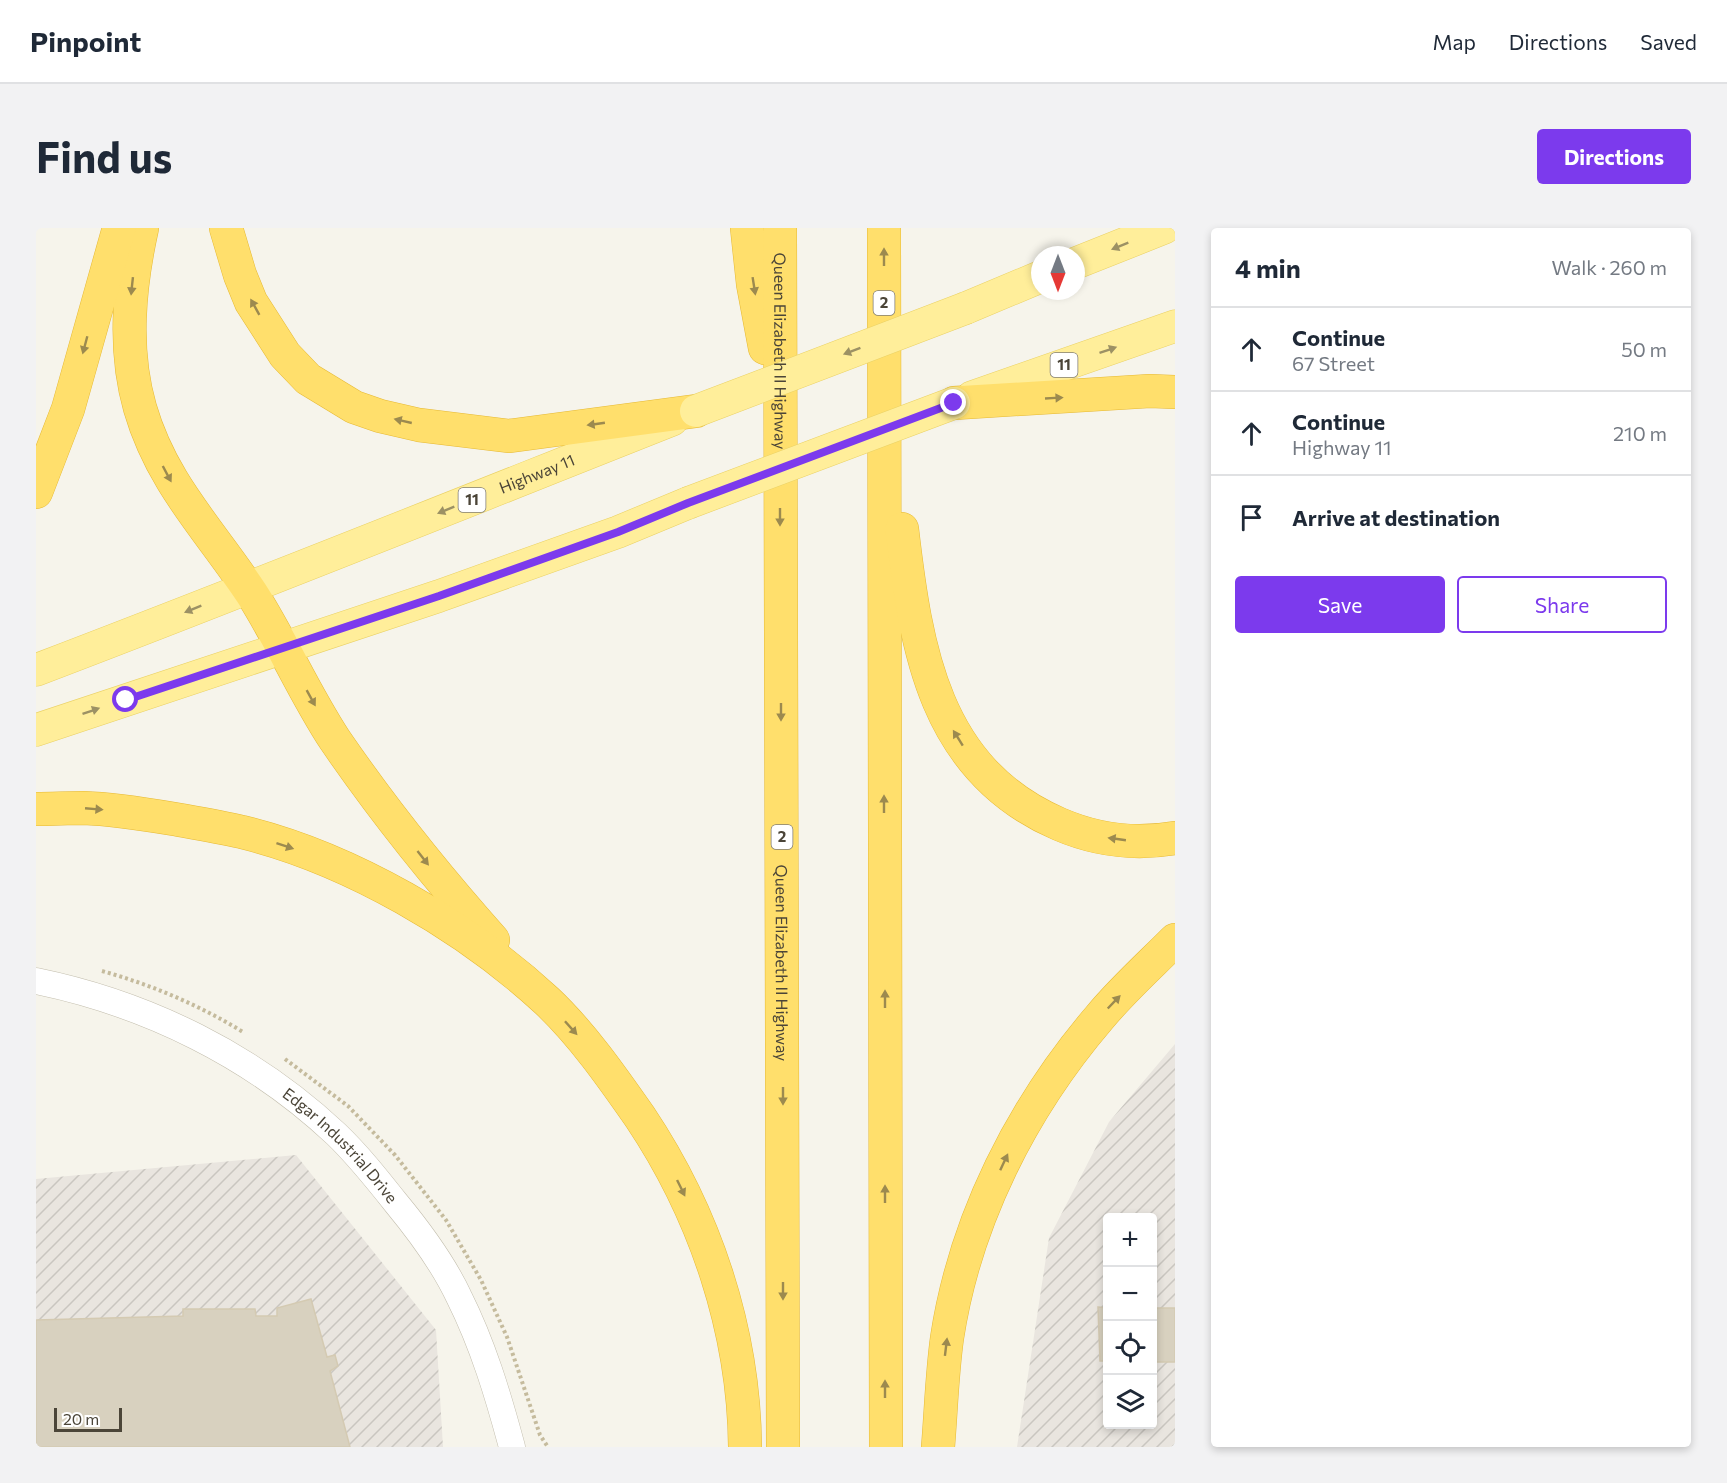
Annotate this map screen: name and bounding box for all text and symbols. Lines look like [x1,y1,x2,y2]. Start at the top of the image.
text: Pinpoint [30,24,141,58]
text: Map [1433,29,1476,54]
text: Directions [1509,29,1607,54]
text: Saved [1640,29,1697,54]
button: Directions [1537,129,1691,184]
text: Find us [36,130,172,182]
one-way arrow [1111,241,1129,251]
north arrow [1031,246,1085,300]
one-way arrow [879,248,889,267]
text: 4 min [1235,252,1301,283]
street label: Queen Elizabeth II Highway [771,253,791,449]
text: Walk · 260 m [1551,255,1667,279]
one-way arrow [127,276,137,295]
one-way arrow [749,277,758,296]
road number: 2 [874,291,894,315]
one-way arrow [250,298,260,315]
text: Continue [1292,324,1385,351]
icon: ahead [1235,333,1268,366]
one-way arrow [80,336,89,354]
text: 50 m [1621,337,1667,361]
one-way arrow [1100,344,1118,354]
one-way arrow [843,347,861,357]
text: 67 Street [1292,351,1375,375]
road number: 11 [1050,353,1078,377]
route end [940,389,966,415]
one-way arrow [1045,393,1064,402]
text: Continue [1292,408,1385,435]
one-way arrow [393,416,412,425]
icon: ahead [1235,417,1268,450]
one-way arrow [587,420,606,429]
text: 210 m [1613,421,1667,445]
text: Highway 11 [1292,435,1392,459]
street label: Highway 11 [496,450,577,497]
one-way arrow [162,466,172,483]
road number: 11 [458,488,486,512]
icon: arrive [1235,501,1268,534]
text: Arrive at destination [1292,504,1500,531]
one-way arrow [437,505,455,515]
one-way arrow [775,508,785,527]
button: Save [1235,576,1445,633]
button: Share [1457,576,1667,633]
one-way arrow [184,605,202,614]
route start [112,686,138,712]
one-way arrow [306,690,316,707]
one-way arrow [776,703,786,722]
one-way arrow [82,706,100,716]
one-way arrow [952,730,963,746]
one-way arrow [879,794,889,813]
one-way arrow [85,804,104,814]
road number: 2 [772,825,792,849]
one-way arrow [1107,835,1126,844]
one-way arrow [276,842,294,851]
one-way arrow [416,850,428,865]
street label: Queen Elizabeth II Highway [773,865,792,1061]
one-way arrow [880,989,890,1008]
one-way arrow [1107,994,1121,1009]
one-way arrow [564,1020,577,1035]
street label: Edgar Industrial Drive [279,1083,402,1206]
one-way arrow [778,1087,788,1106]
one-way arrow [1000,1153,1009,1170]
one-way arrow [676,1179,686,1196]
one-way arrow [880,1184,890,1203]
map controls [1103,1213,1157,1429]
button: + [1103,1213,1157,1267]
button: − [1103,1267,1157,1321]
one-way arrow [778,1282,788,1301]
button: locate [1103,1321,1157,1375]
one-way arrow [942,1337,951,1356]
button: layers [1103,1375,1157,1429]
one-way arrow [880,1379,890,1398]
scale bar [54,1405,122,1432]
text: 20 m [63,1409,99,1428]

